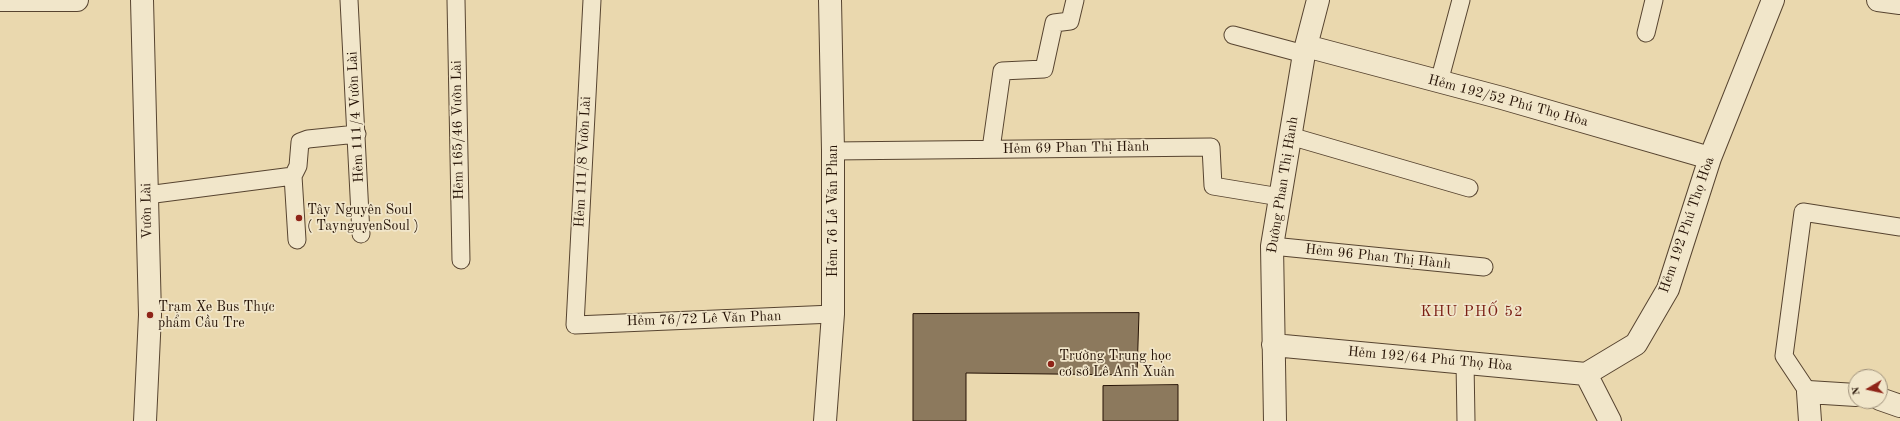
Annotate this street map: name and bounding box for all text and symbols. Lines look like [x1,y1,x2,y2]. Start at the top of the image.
street label: Hẻm 111/4 Vườn Lài [344,51,368,183]
street label: Hẻm 165/46 Vườn Lài [448,60,468,200]
street label: Hẻm 192/52 Phú Thọ Hòa [1426,72,1590,130]
street label: Hẻm 111/8 Vườn Lài [571,96,595,228]
street label: Đường Phan Thị Hành [1264,115,1302,255]
street label: Hẻm 69 Phan Thị Hành [1003,138,1149,158]
street label: Hẻm 76 Lê Văn Phan [825,145,841,277]
street label: Hẻm 192 Phú Thọ Hòa [1656,155,1718,295]
street label: Vườn Lài [138,183,156,239]
place label: Tây Nguyên Soul ( TaynguyenSoul ) [307,202,419,234]
marker: Tây Nguyên Soul ( TaynguyenSoul ) [294,213,304,223]
street label: Hẻm 96 Phan Thị Hành [1304,241,1452,273]
place label: Trạm Xe Bus Thực phẩm Cầu Tre [158,299,274,332]
district label: KHU PHỐ 52 [1420,303,1524,321]
street label: Hẻm 76/72 Lê Văn Phan [626,308,782,330]
marker: Trạm Xe Bus Thực phẩm Cầu Tre [145,310,155,320]
street label: Hẻm 192/64 Phú Thọ Hòa [1347,343,1513,375]
place label: Trường Trung học cơ sở Lê Anh Xuân [1059,348,1175,380]
marker: Trường Trung học cơ sở Lê Anh Xuân [1046,359,1056,369]
north arrow [1848,369,1888,409]
text: N [1851,386,1863,396]

